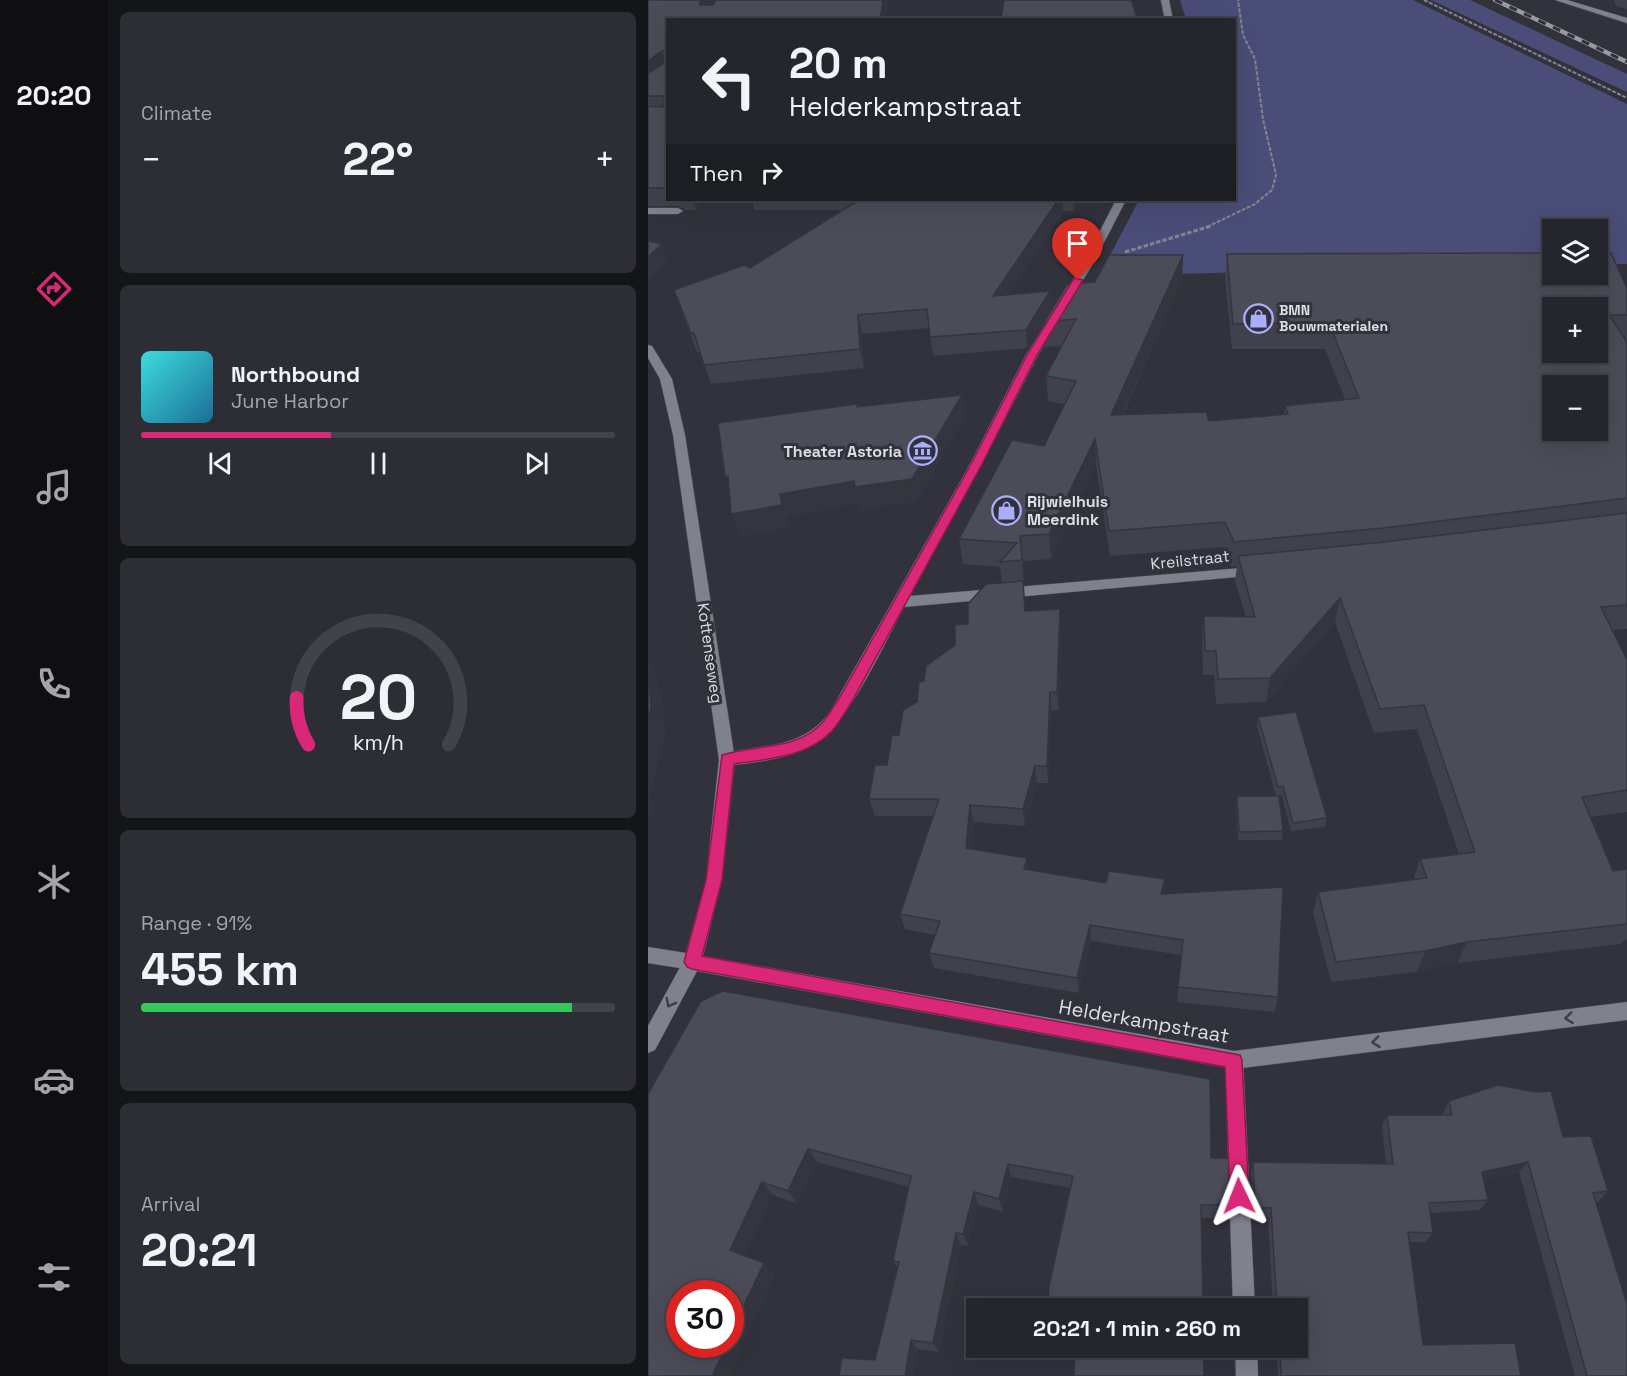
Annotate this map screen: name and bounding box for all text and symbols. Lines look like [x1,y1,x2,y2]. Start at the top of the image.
text: 20 m [789,37,888,90]
icon: left [690,42,768,120]
text: 20:20 [16,78,92,113]
text: Helderkampstraat [789,89,1022,124]
text: Climate [141,100,212,126]
text: 22° [342,131,414,188]
text: − [141,139,161,181]
text: + [595,139,615,181]
icon: right [755,156,788,189]
text: Then [690,159,743,187]
pin [1052,218,1103,280]
map controls [1542,219,1608,441]
button: layers [1542,219,1608,285]
icon: arrive [1061,227,1094,260]
icon: directions [33,268,75,310]
button: + [1542,297,1608,363]
place label: BMN Bouwmaterialen [1279,301,1388,335]
shop icon: BMN Bouwmaterialen [1242,302,1274,334]
text: Northbound [231,360,360,388]
button: − [1542,375,1608,441]
text: June Harbor [231,388,349,414]
museum icon: Theater Astoria [907,435,939,467]
place label: Theater Astoria [783,441,902,462]
icon: previous [204,447,237,480]
icon: pause [362,447,395,480]
icon: next [520,447,553,480]
icon: music [33,466,75,508]
place label: Rijwielhuis Meerdink [1027,491,1108,530]
shop icon: Rijwielhuis Meerdink [990,494,1022,526]
street label: Kreilstraat [1149,545,1231,575]
street label: Kottenseweg [693,601,727,705]
text: 20 [339,658,417,737]
icon: phone [33,663,75,705]
text: km/h [352,729,404,756]
icon: climate [33,861,75,903]
text: Range · 91% [141,910,252,936]
text: 455 km [141,941,299,998]
street label: Helderkampstraat [1057,993,1231,1049]
one-way arrow [666,997,677,1007]
one-way arrow [1564,1011,1574,1024]
one-way arrow [1371,1036,1380,1048]
icon: car [33,1059,75,1101]
position arrow [1207,1164,1271,1228]
text: Arrival [141,1191,200,1217]
text: 20:21 [141,1222,257,1279]
icon: filters [33,1256,75,1298]
speed limit sign: 30 [666,1280,744,1358]
text: 20:21 · 1 min · 260 m [1033,1314,1241,1342]

